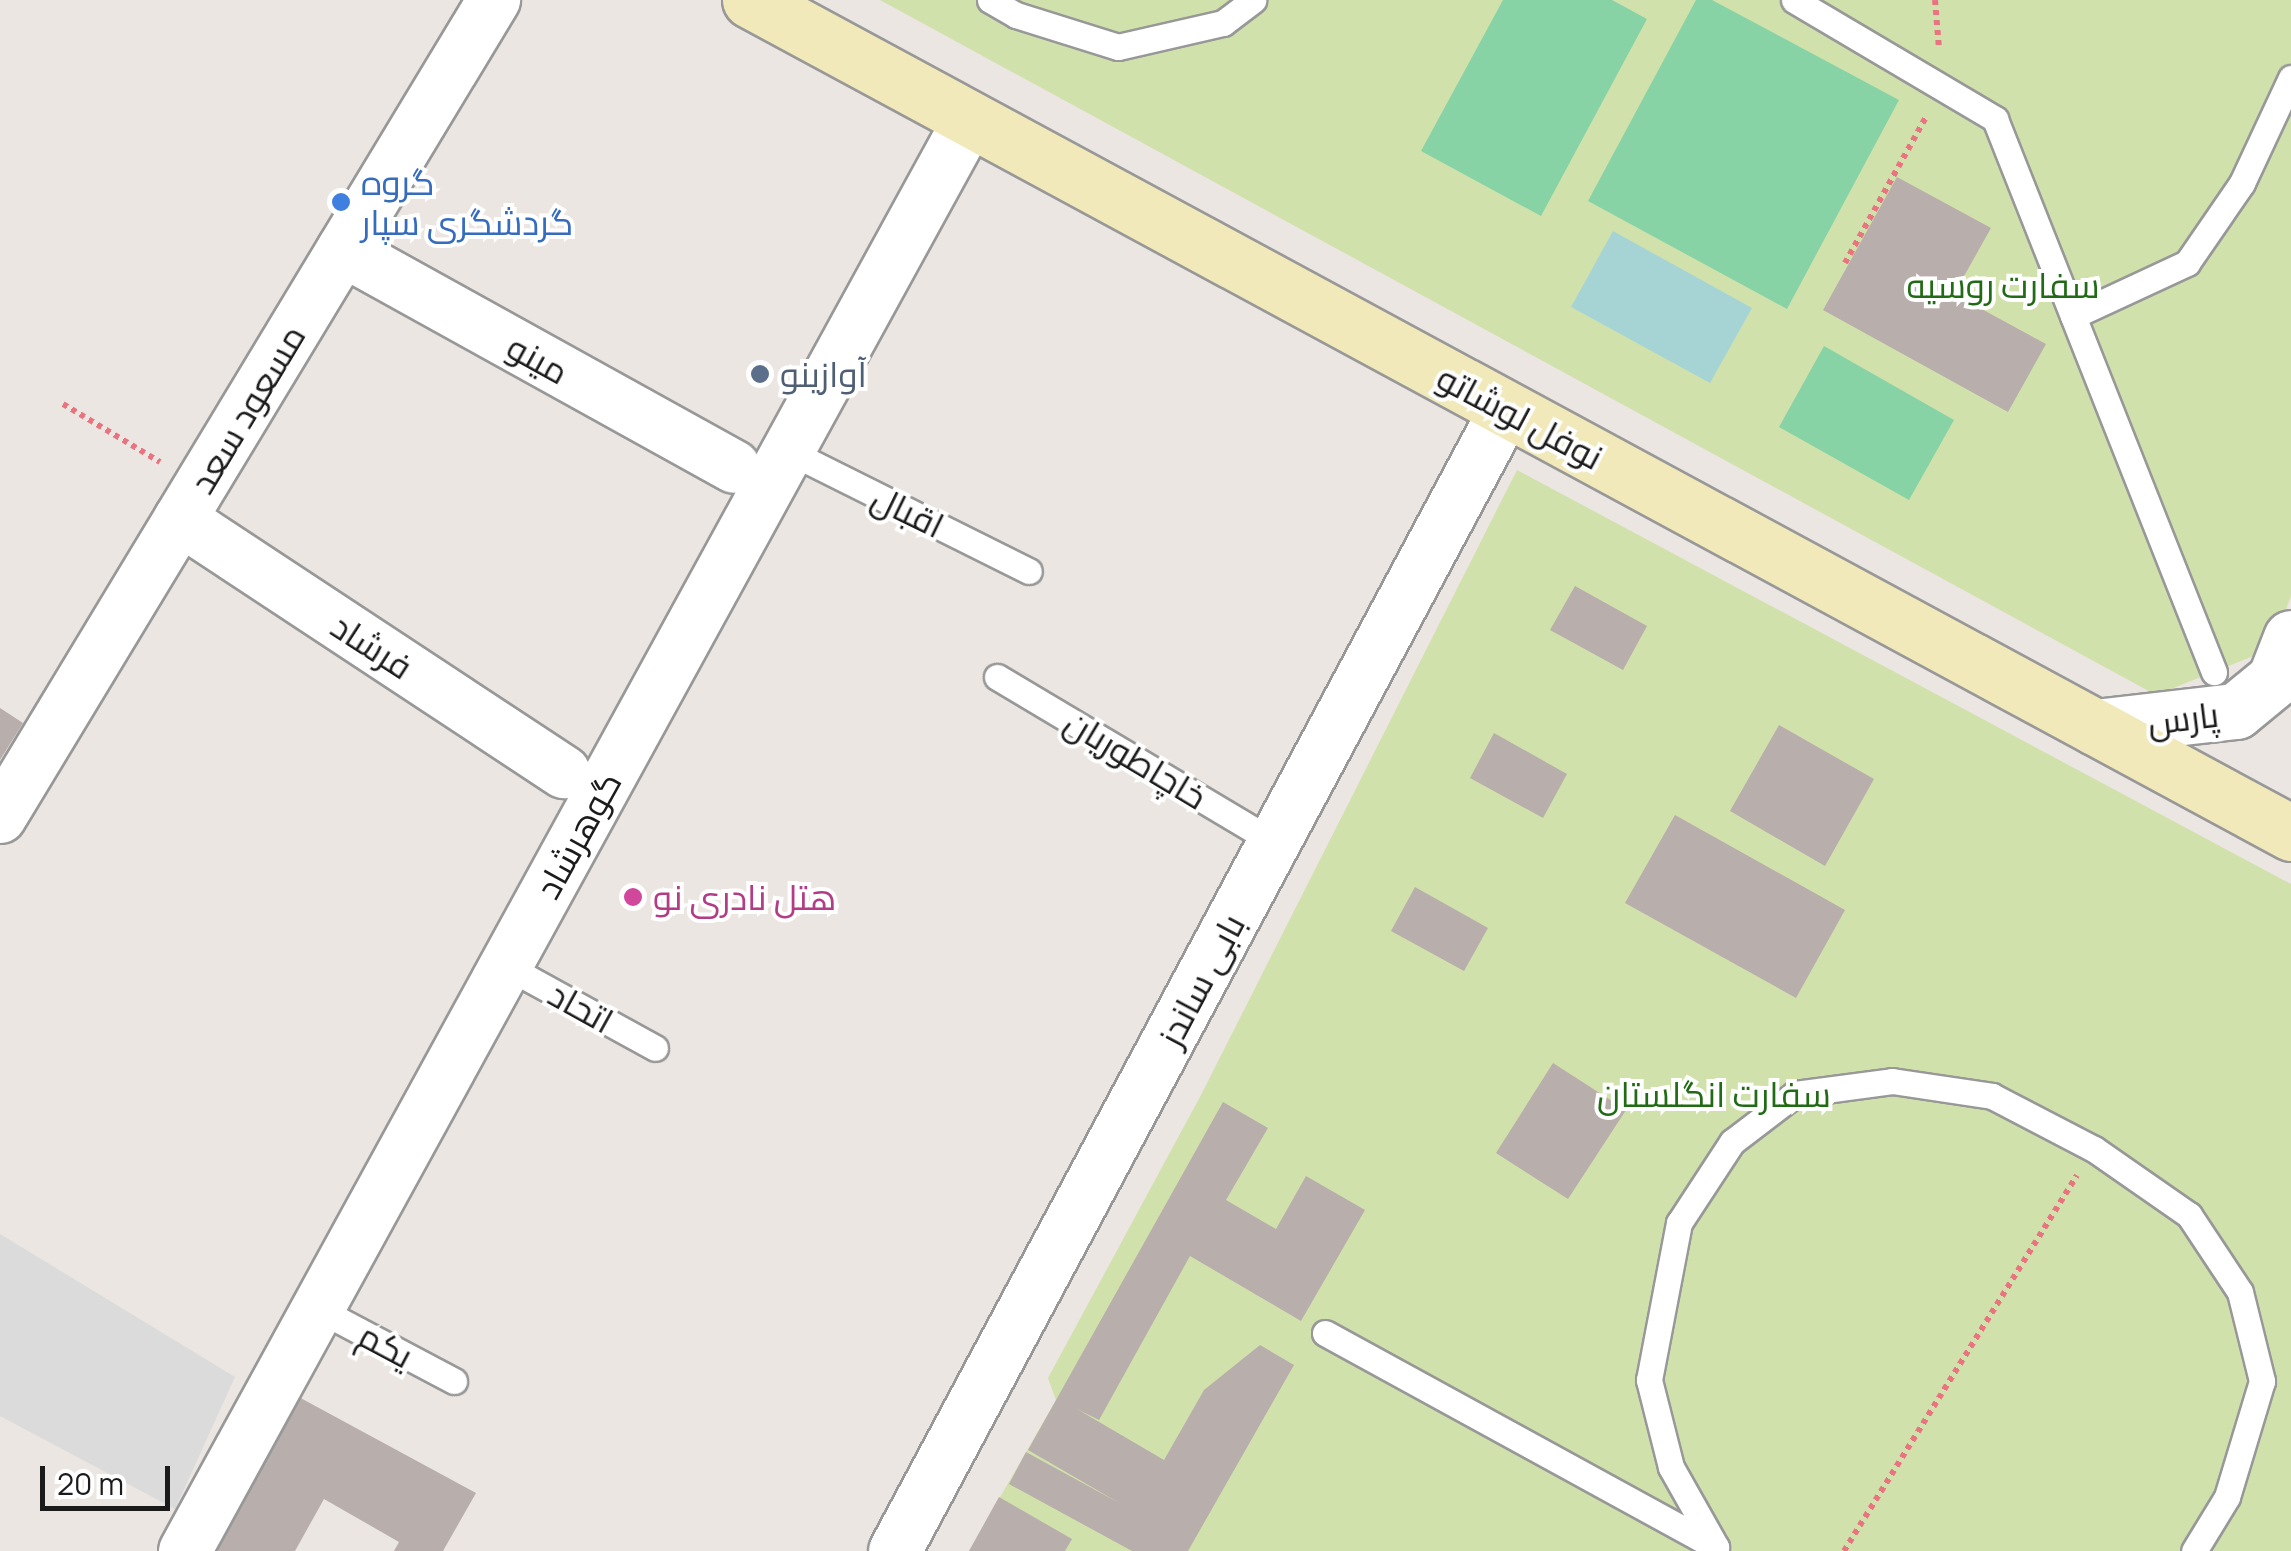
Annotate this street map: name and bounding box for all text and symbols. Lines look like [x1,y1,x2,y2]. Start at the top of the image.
place label: گروه گردشگری سپار [361,161,573,243]
marker: گروه گردشگری سپار [330,191,352,213]
park label: سفارت روسیه [1906,264,2100,306]
street label: مسعود سعد [180,317,314,501]
street label: مینو [500,325,576,393]
place label: آوازینو [780,353,867,395]
street label: نوفل لوشاتو [1430,356,1610,478]
marker: آوازینو [749,363,771,385]
street label: اقبال [865,476,951,546]
street label: فرشاد [324,604,420,688]
street label: پارس [2145,693,2221,743]
street label: خاچاطوریان [1058,700,1214,818]
street label: گوهرشاد [526,764,630,906]
place label: هتل نادری نو [653,876,836,918]
marker: هتل نادری نو [622,886,644,908]
street label: بابی ساندز [1149,907,1253,1053]
street label: اتحاد [541,972,621,1042]
park label: سفارت انگلستان [1597,1073,1831,1115]
street label: یکم [352,1313,420,1377]
scale bar [45,1446,175,1508]
text: 20 m [57,1463,124,1504]

